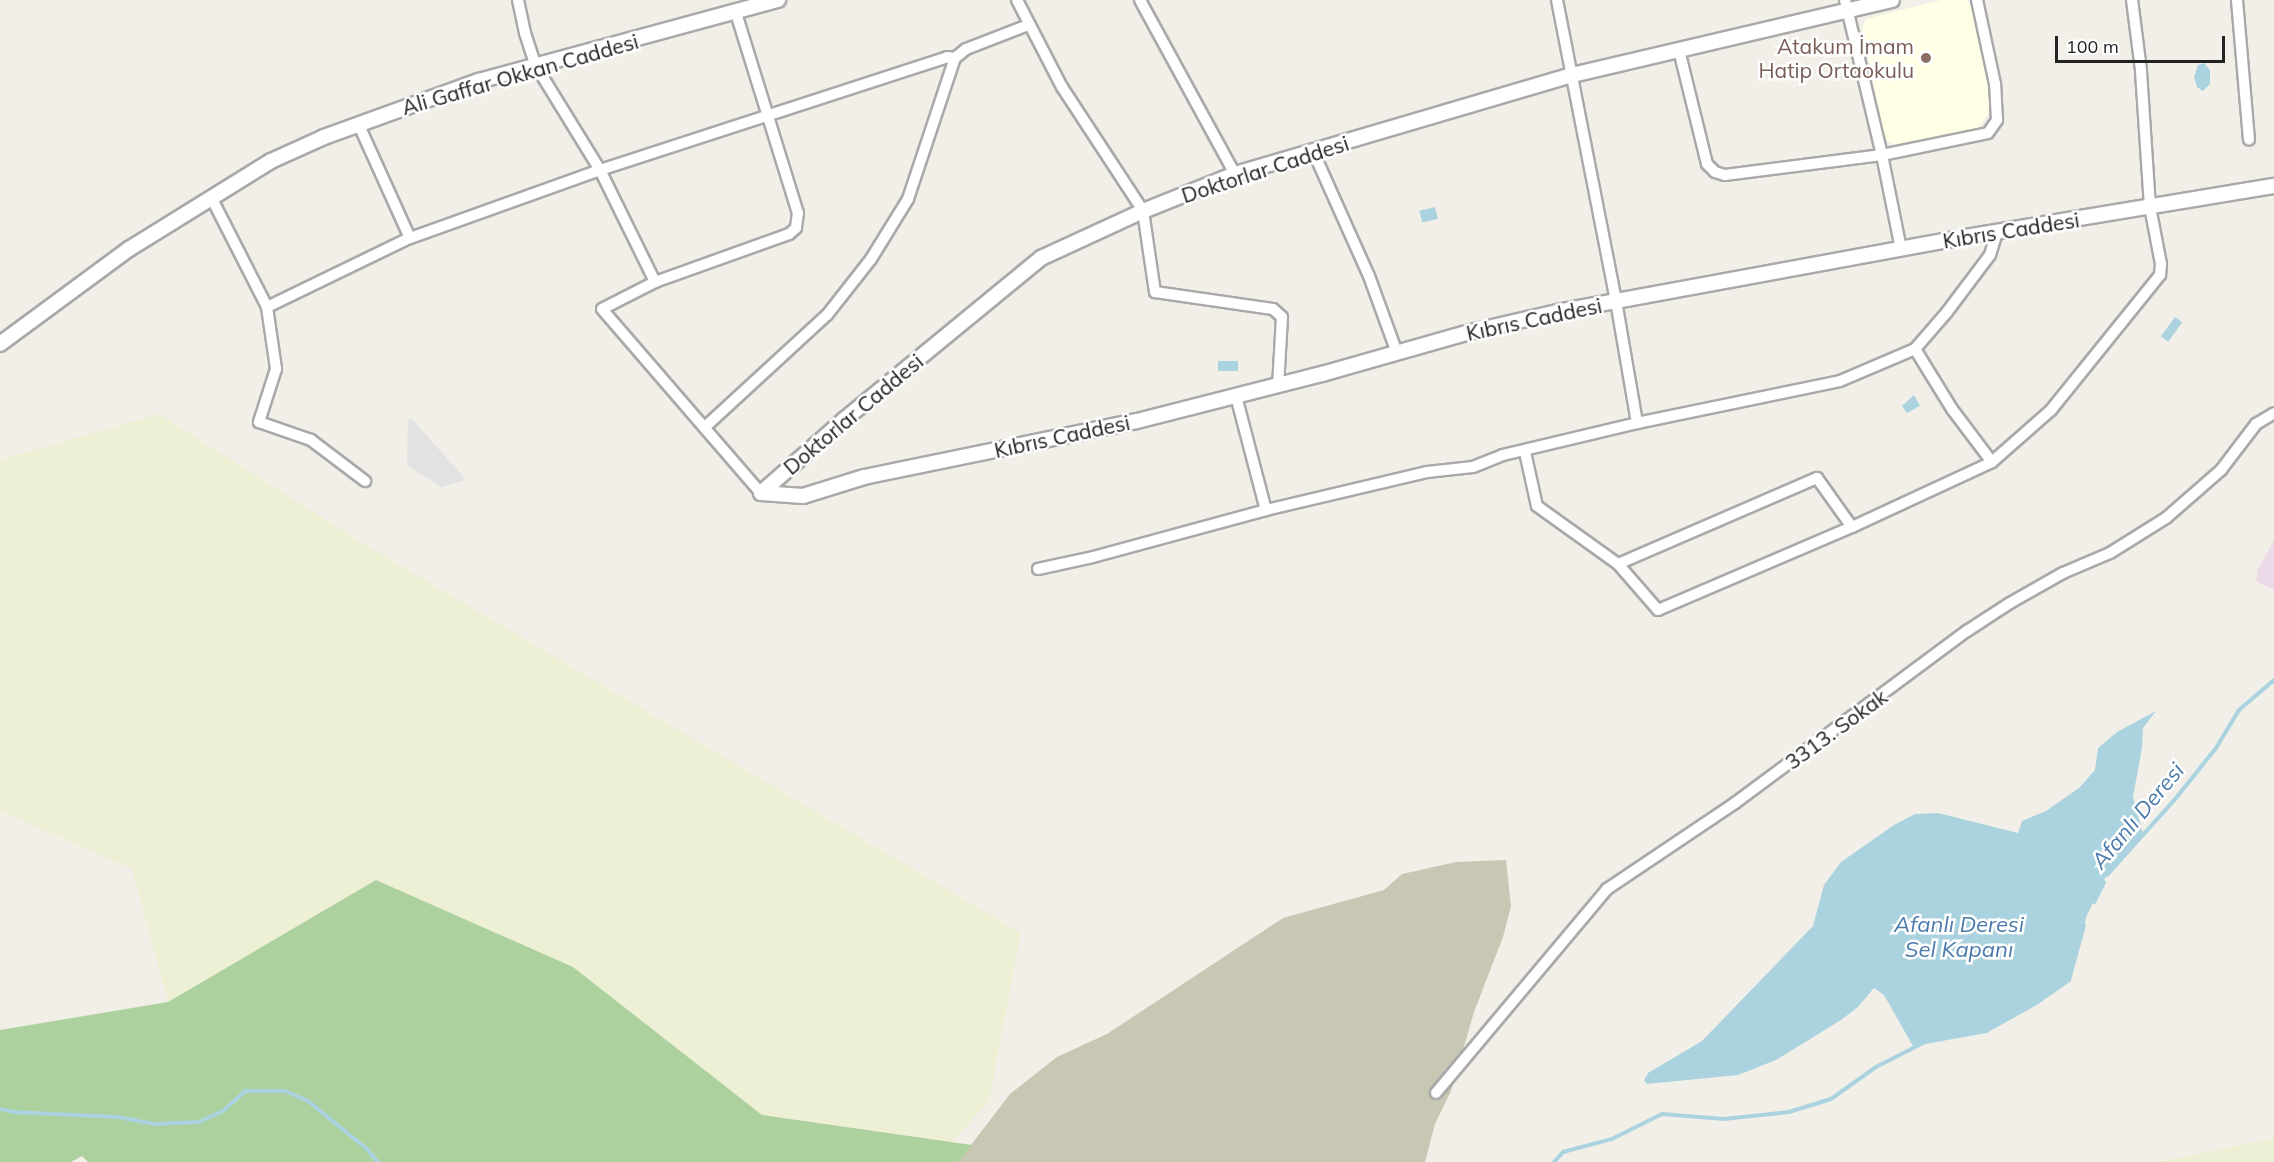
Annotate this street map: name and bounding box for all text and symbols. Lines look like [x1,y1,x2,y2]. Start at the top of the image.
scale bar [2058,24,2228,62]
street label: Ali Gaffar Okkan Caddesi [399,28,641,120]
place label: Atakum İmam Hatip Ortaokulu [1759,33,1914,83]
text: 100 m [2066,35,2119,58]
marker: Atakum İmam Hatip Ortaokulu [1919,51,1933,65]
street label: Doktorlar Caddesi [1178,130,1352,208]
street label: Kıbrıs Caddesi [1941,207,2081,253]
street label: Kıbrıs Caddesi [1464,292,1604,346]
street label: Doktorlar Caddesi [778,348,928,480]
street label: Kıbrıs Caddesi [992,409,1132,463]
street label: 3313. Sokak [1780,684,1892,774]
water label: Afanlı Deresi [2086,758,2190,874]
water label: Afanlı Deresi Sel Kapanı [1894,911,2024,962]

